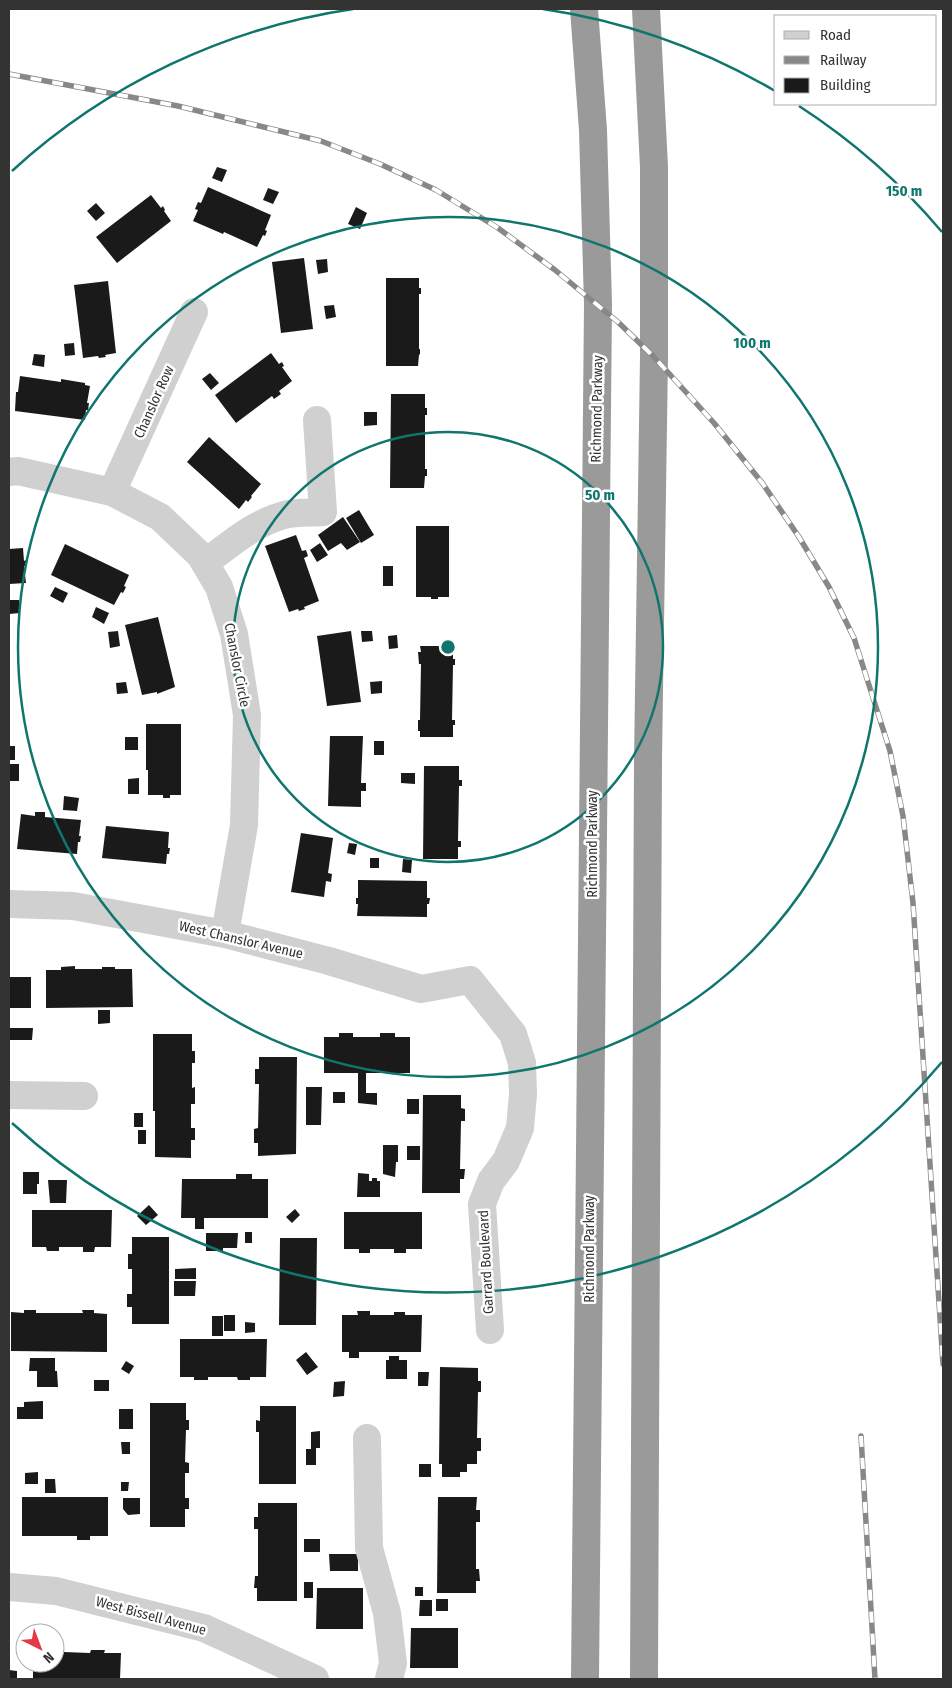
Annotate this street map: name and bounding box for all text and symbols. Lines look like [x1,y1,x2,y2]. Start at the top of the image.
legend [774,15,937,105]
text: Road [820,26,851,44]
text: Railway [820,51,867,69]
text: Building [820,76,871,94]
text: 150 m [886,182,922,200]
text: 100 m [733,334,771,352]
street label: Richmond Parkway [588,354,606,463]
street label: Chanslor Row [130,363,178,441]
text: 50 m [585,486,615,504]
street label: Chanslor Circle [221,621,254,709]
centre of rings [439,638,457,656]
street label: Richmond Parkway [584,789,601,898]
street label: West Chanslor Avenue [177,917,305,963]
street label: Richmond Parkway [581,1194,598,1303]
street label: Garrard Boulevard [475,1210,497,1314]
street label: West Bissell Avenue [94,1593,208,1639]
north arrow [15,1623,65,1673]
text: N [40,1648,57,1666]

